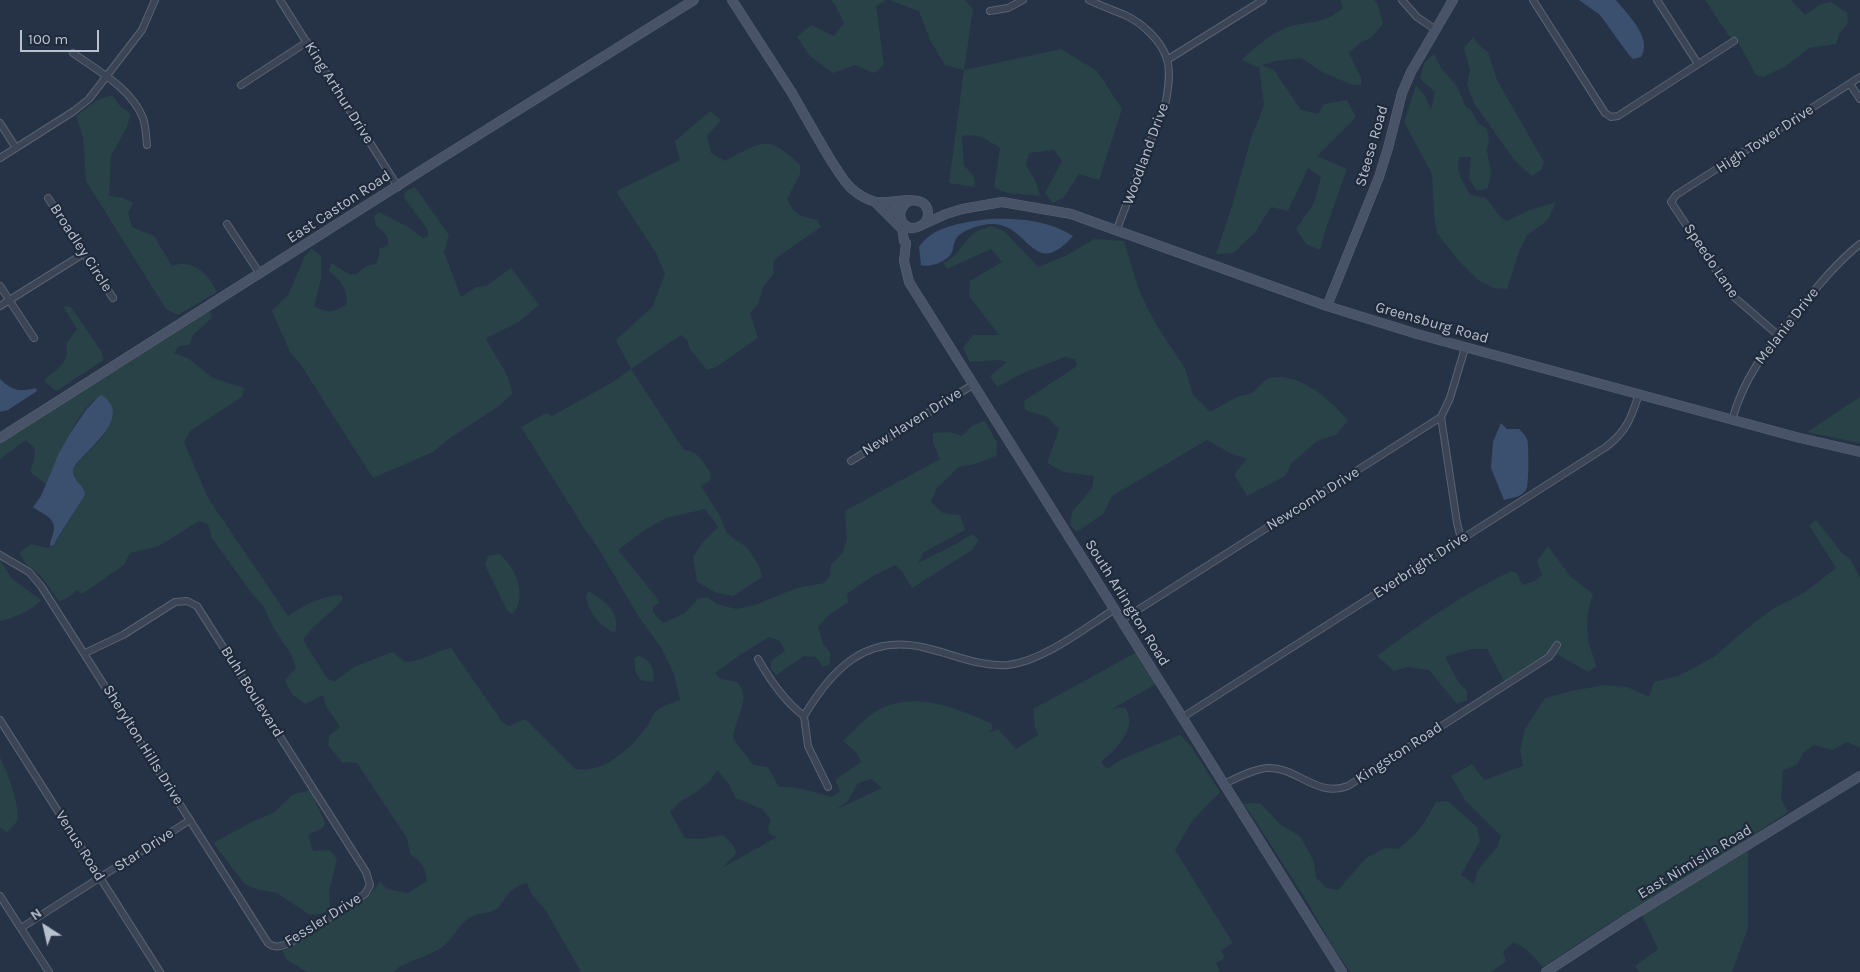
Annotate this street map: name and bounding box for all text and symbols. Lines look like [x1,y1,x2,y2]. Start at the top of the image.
scale bar [22,20,101,52]
text: 100 m [28,30,68,48]
street label: King Arthur Drive [301,39,377,147]
street label: Woodland Drive [1119,101,1173,207]
street label: High Tower Drive [1713,101,1817,177]
street label: Steese Road [1352,103,1392,189]
street label: East Caston Road [284,167,394,247]
street label: Broadley Circle [46,201,116,295]
street label: Speedo Lane [1680,220,1742,302]
street label: Melanie Drive [1751,284,1823,368]
street label: Greensburg Road [1373,298,1491,348]
street label: New Haven Drive [859,384,965,460]
street label: Newcomb Drive [1263,463,1363,535]
street label: Everbright Drive [1370,528,1472,602]
street label: South Arlington Road [1081,536,1173,670]
street label: Buhl Boulevard [217,643,287,741]
street label: Sherylton Hills Drive [99,682,187,808]
street label: Kingston Road [1352,718,1446,788]
street label: Venus Road [51,807,109,885]
street label: East Nimisila Road [1635,821,1755,903]
street label: Star Drive [111,824,177,876]
street label: Fessler Drive [281,889,365,951]
north arrow [20,902,70,952]
text: N [27,904,45,924]

